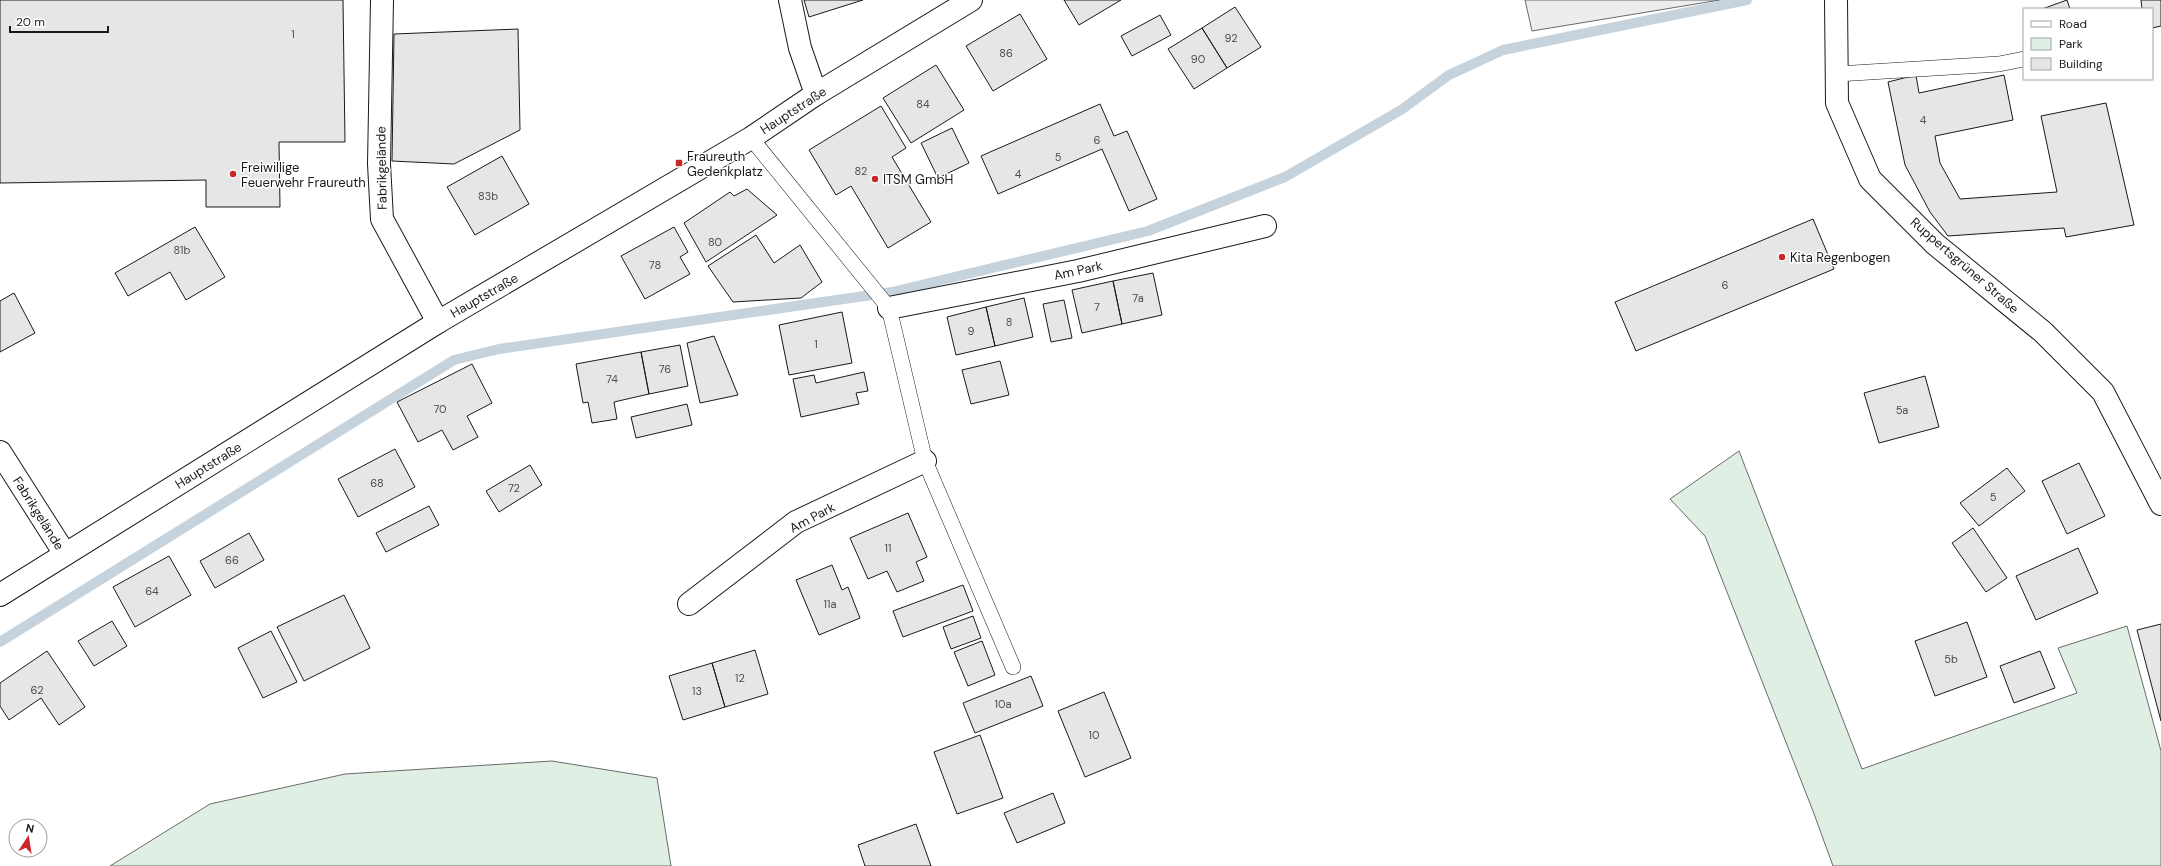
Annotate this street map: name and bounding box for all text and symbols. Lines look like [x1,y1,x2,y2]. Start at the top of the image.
scale bar [10,8,108,34]
legend [2023,8,2153,80]
text: 20 m [16,14,45,30]
text: Road [2059,16,2087,32]
house number: 1 [291,27,295,41]
house number: 92 [1224,31,1238,45]
text: Park [2059,36,2083,52]
house number: 86 [999,46,1013,60]
house number: 90 [1191,52,1205,66]
text: Building [2059,56,2103,72]
street label: Hauptstraße [757,83,830,138]
house number: 84 [916,97,930,111]
house number: 4 [1920,113,1927,127]
street label: Fabrikgelände [372,126,391,210]
house number: 6 [1094,133,1101,147]
place label: Fraureuth Gedenkplatz [687,148,763,180]
house number: 5 [1055,150,1062,164]
marker: Fraureuth Gedenkplatz [674,158,684,168]
place label: Freiwillige Feuerwehr Fraureuth [241,159,366,191]
house number: 82 [855,164,867,178]
house number: 4 [1015,167,1022,181]
marker: Freiwillige Feuerwehr Fraureuth [228,169,238,179]
place label: ITSM GmbH [883,171,953,188]
marker: ITSM GmbH [870,174,880,184]
house number: 83b [478,189,498,203]
street label: Ruppertsgrüner Straße [1907,214,2022,317]
house number: 80 [708,235,722,249]
house number: 81b [174,243,191,257]
place label: Kita Regenbogen [1790,249,1890,266]
marker: Kita Regenbogen [1777,252,1787,262]
street label: Am Park [1052,257,1104,284]
house number: 78 [649,258,661,272]
street label: Hauptstraße [447,269,521,322]
house number: 6 [1722,278,1729,292]
house number: 7a [1132,291,1144,305]
house number: 7 [1094,300,1100,314]
house number: 8 [1006,315,1012,329]
house number: 9 [968,324,975,338]
house number: 1 [814,337,818,351]
house number: 76 [659,362,671,376]
house number: 74 [606,372,618,386]
house number: 70 [433,402,447,416]
house number: 5a [1896,403,1908,417]
street label: Hauptstraße [172,438,245,493]
street label: Fabrikgelände [9,473,68,553]
house number: 68 [370,476,384,490]
house number: 72 [508,481,520,495]
house number: 5 [1990,490,1997,504]
street label: Am Park [786,498,838,537]
house number: 11 [885,541,891,555]
house number: 66 [225,553,239,567]
house number: 64 [145,584,159,598]
house number: 11a [824,597,836,611]
house number: 5b [1944,652,1958,666]
house number: 12 [735,671,745,685]
house number: 62 [31,683,43,697]
house number: 13 [692,684,702,698]
house number: 10a [995,697,1011,711]
house number: 10 [1089,728,1099,742]
north arrow [8,818,48,858]
text: N [25,821,35,836]

